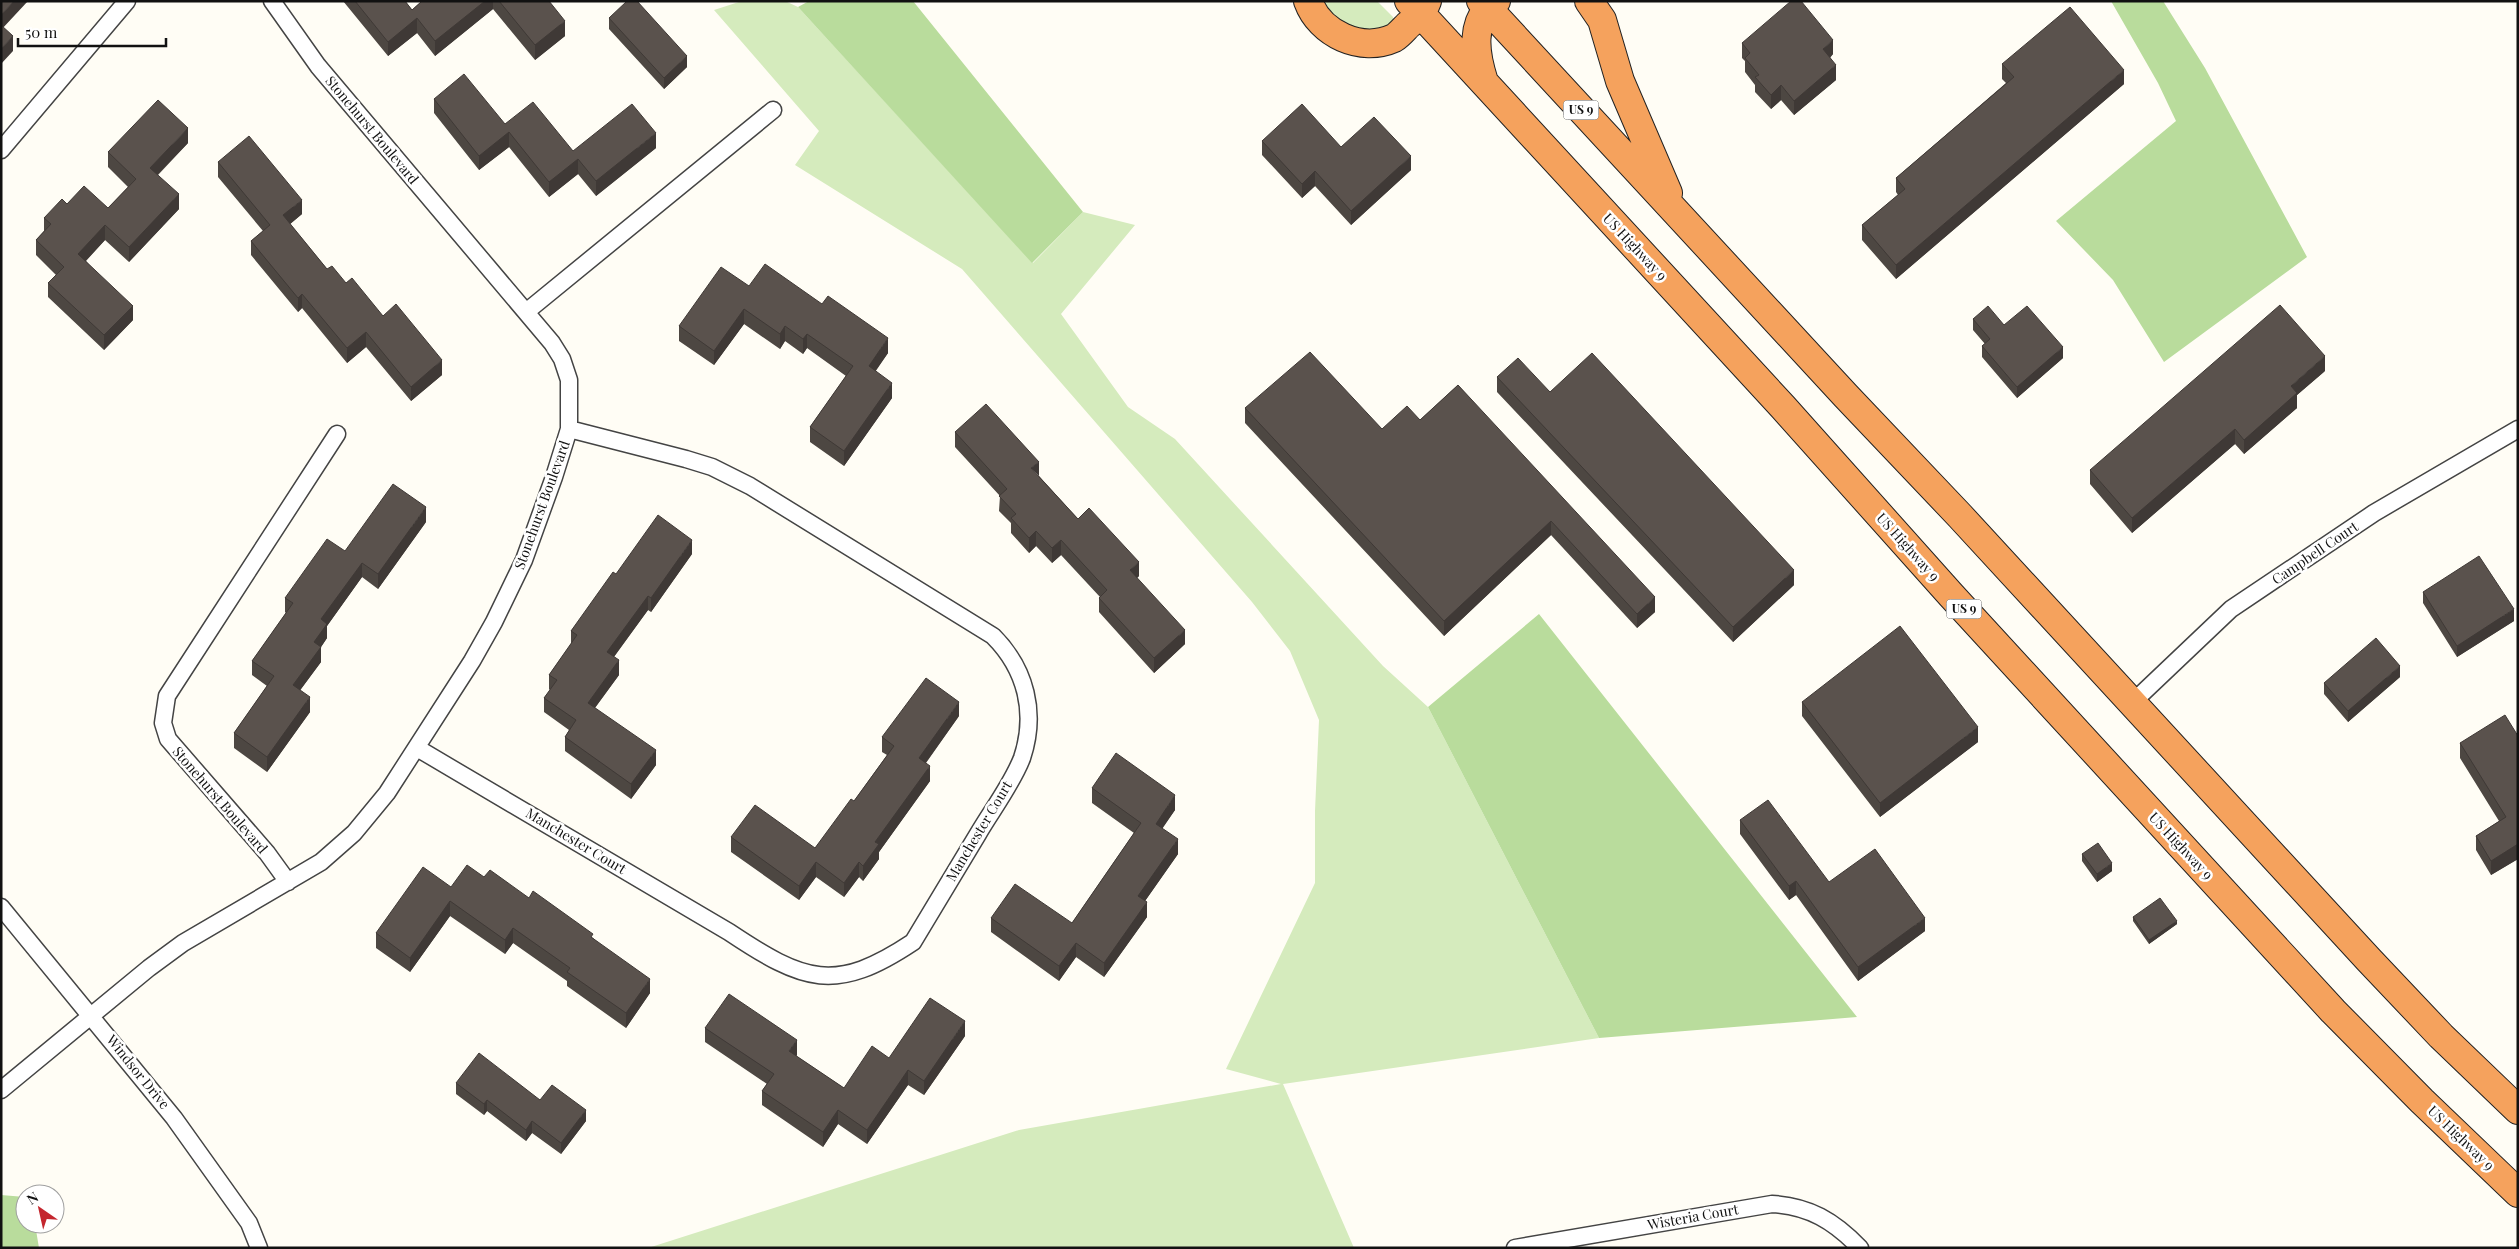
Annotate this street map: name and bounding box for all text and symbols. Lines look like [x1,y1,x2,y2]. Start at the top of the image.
scale bar [18,15,165,47]
text: 50 m [25,22,58,42]
street label: Stonehurst Boulevard [321,72,423,188]
road number: US 9 [1564,100,1598,120]
street label: US Highway 9 [1599,209,1672,284]
street label: Stonehurst Boulevard [509,438,574,572]
street label: US Highway 9 [1873,508,1944,585]
street label: Campbell Court [2268,516,2362,588]
road number: US 9 [1946,600,1982,618]
street label: Stonehurst Boulevard [169,742,272,857]
street label: Manchester Court [941,776,1017,884]
street label: Manchester Court [523,803,631,879]
street label: US Highway 9 [2145,808,2218,883]
street label: Windsor Drive [102,1030,174,1113]
street label: US Highway 9 [2424,1101,2499,1174]
north arrow [15,1184,65,1234]
text: N [23,1187,42,1209]
street label: Wisteria Court [1645,1199,1741,1234]

